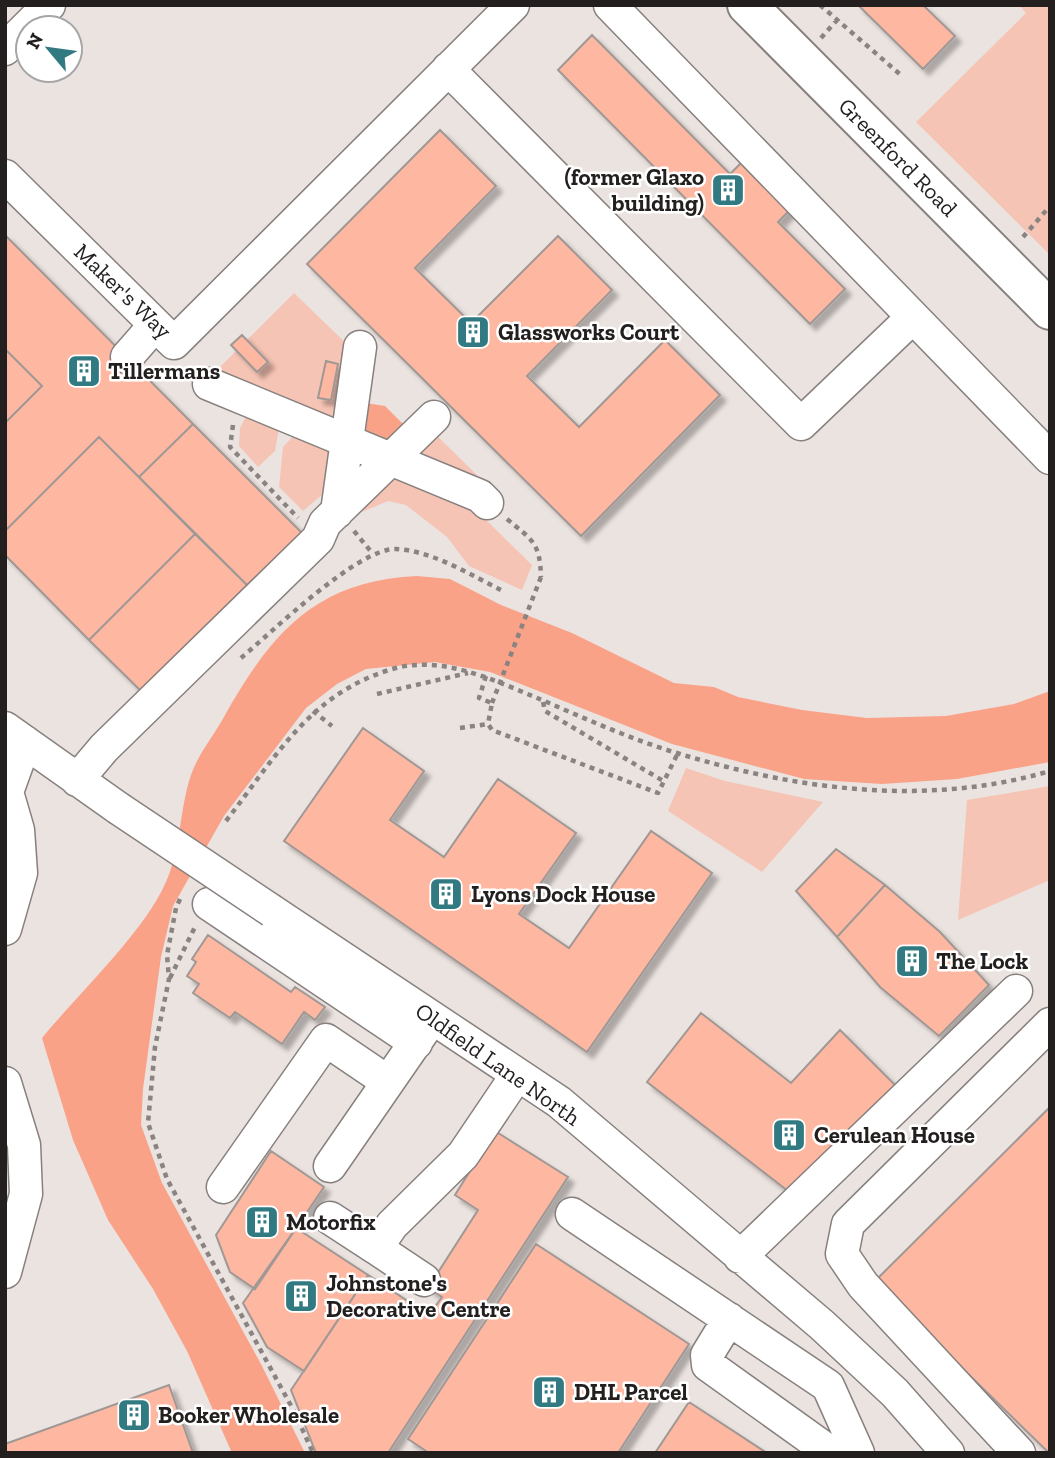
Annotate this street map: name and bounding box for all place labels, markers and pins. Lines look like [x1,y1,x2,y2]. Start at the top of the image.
place label: (former Glaxo building) [565,163,704,217]
building icon: (former Glaxo building) [709,171,747,209]
building icon: Glassworks Court [454,313,492,351]
place label: Glassworks Court [498,318,680,346]
building icon: Tillermans [65,352,103,390]
place label: Tillermans [108,357,220,385]
building icon: Lyons Dock House [427,875,465,913]
place label: Lyons Dock House [471,880,655,908]
building icon: The Lock [893,942,931,980]
place label: The Lock [936,947,1028,975]
building icon: Cerulean House [770,1116,808,1154]
place label: Cerulean House [814,1121,975,1149]
building icon: Motorfix [243,1203,281,1241]
place label: Motorfix [286,1208,376,1236]
place label: Johnstone's Decorative Centre [326,1269,511,1323]
building icon: Johnstone's Decorative Centre [282,1277,320,1315]
building icon: DHL Parcel [530,1373,568,1411]
place label: DHL Parcel [574,1378,688,1406]
building icon: Booker Wholesale [115,1396,153,1434]
place label: Booker Wholesale [158,1401,339,1429]

